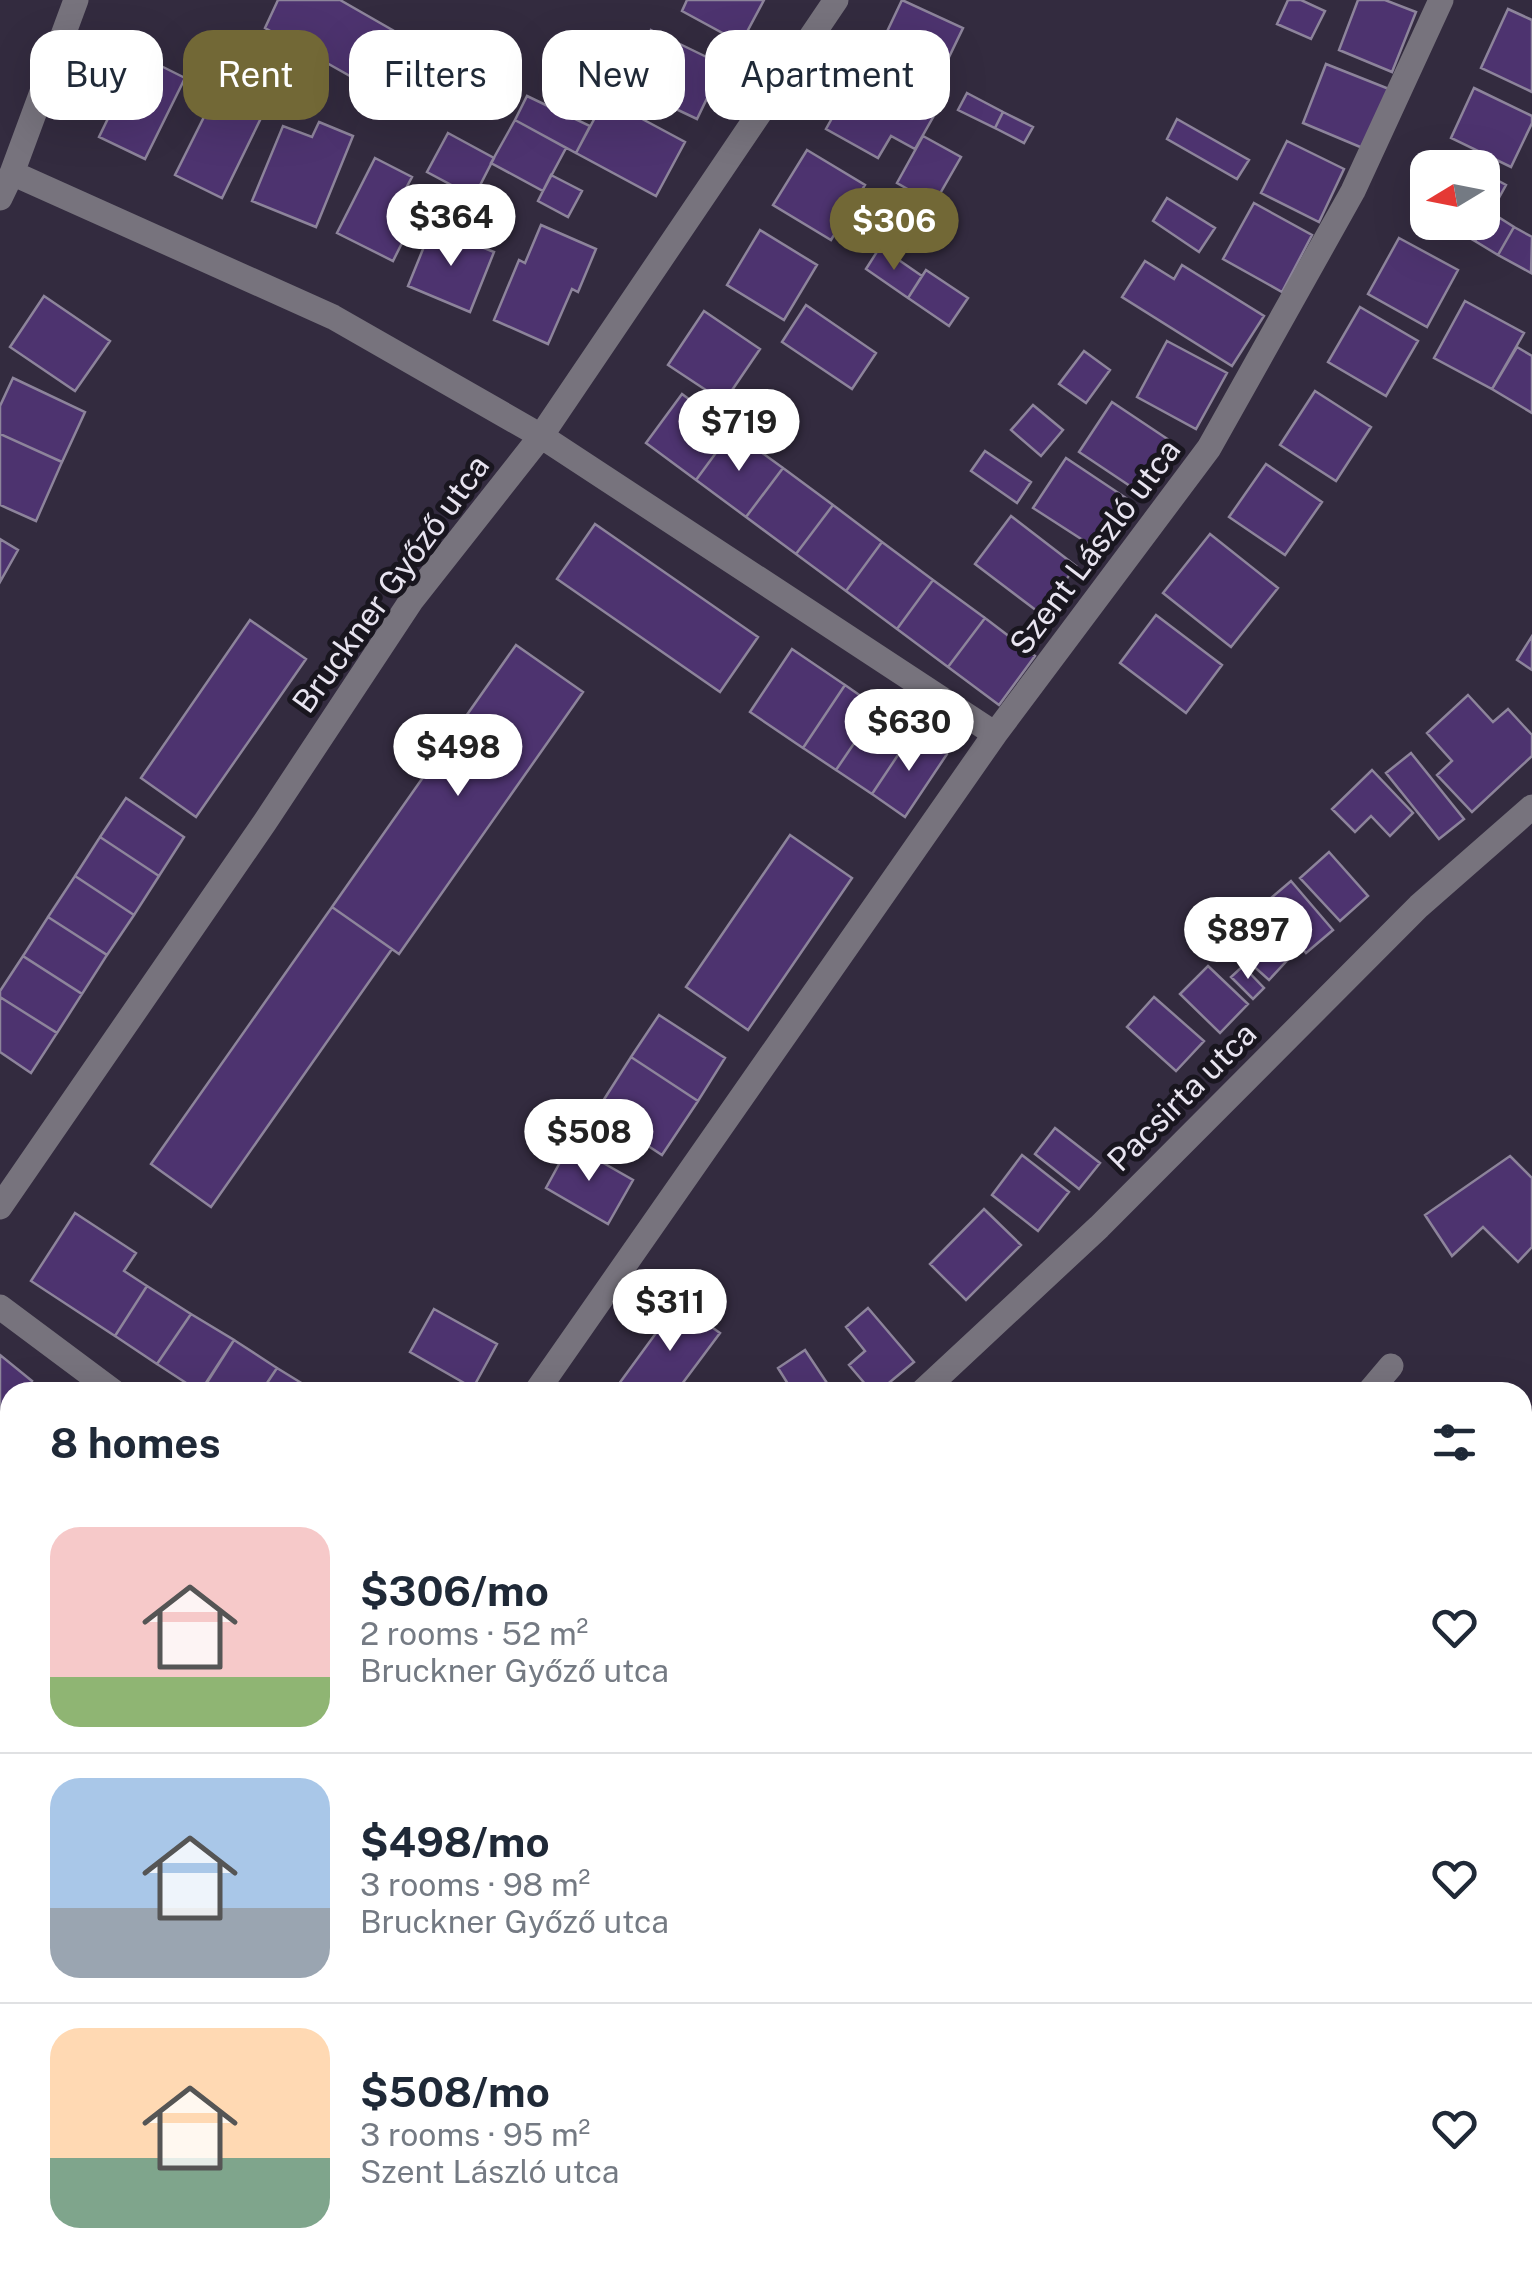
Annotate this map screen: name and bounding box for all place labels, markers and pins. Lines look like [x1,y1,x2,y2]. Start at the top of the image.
pin: $364 [392,184,510,269]
pin: $306 [835,188,953,273]
pin: $719 [680,389,798,474]
pin: $630 [850,689,968,774]
pin: $498 [399,714,517,799]
pin: $897 [1189,897,1307,982]
pin: $508 [530,1099,648,1184]
pin: $311 [611,1269,729,1354]

